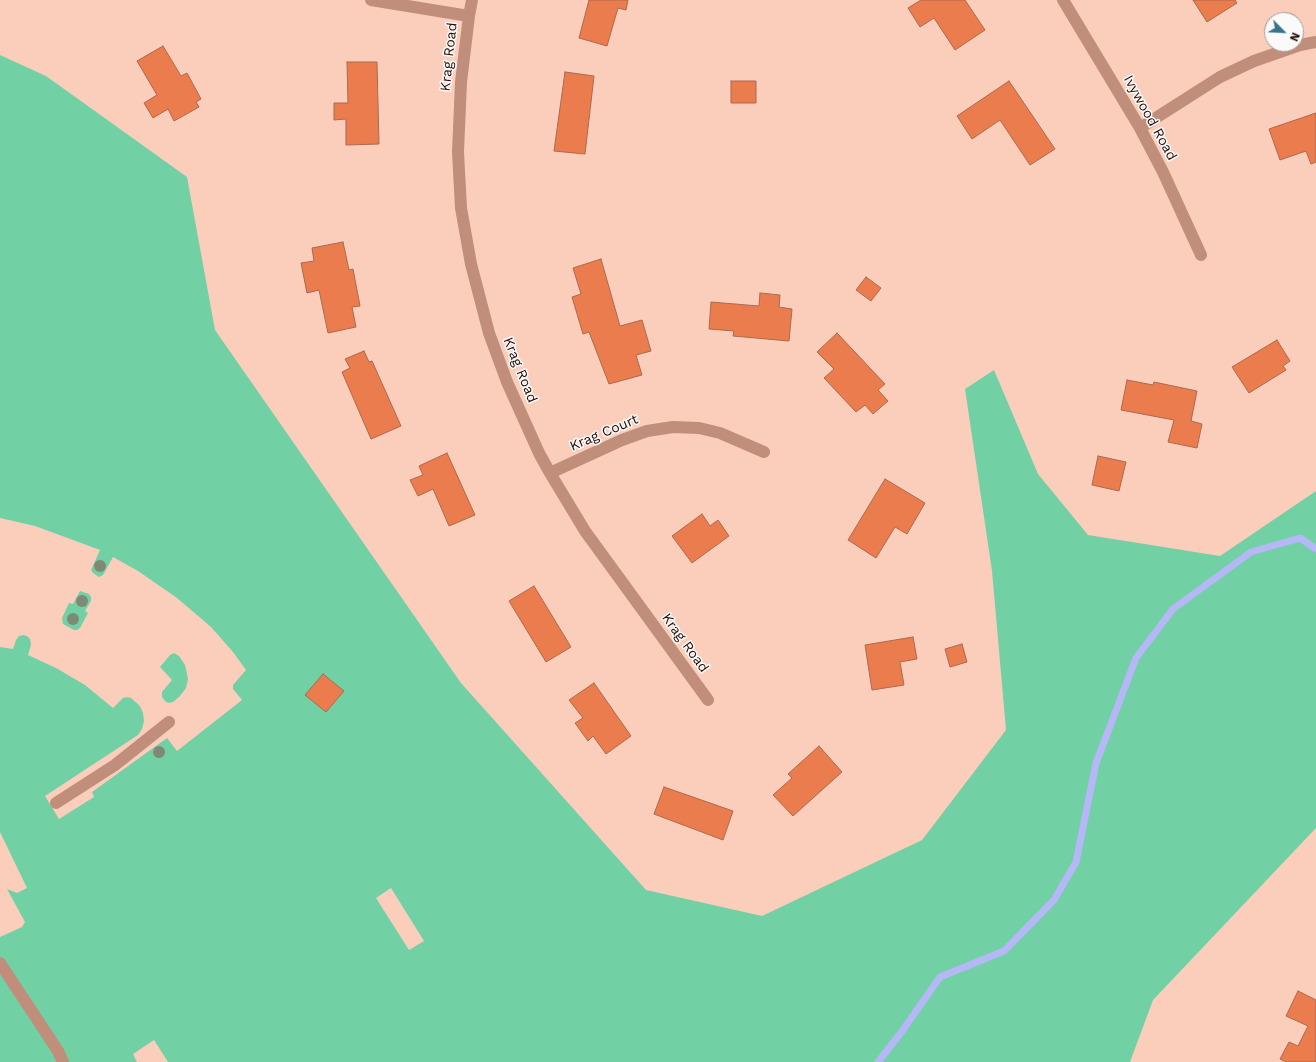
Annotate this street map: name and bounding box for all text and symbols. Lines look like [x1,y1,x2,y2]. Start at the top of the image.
north arrow [1264,12,1304,52]
street label: Krag Road [437,22,461,92]
text: N [1287,30,1302,43]
street label: Ivywood Road [1120,73,1180,163]
street label: Krag Road [499,335,541,405]
street label: Krag Court [567,411,641,455]
street label: Krag Road [658,610,712,676]

